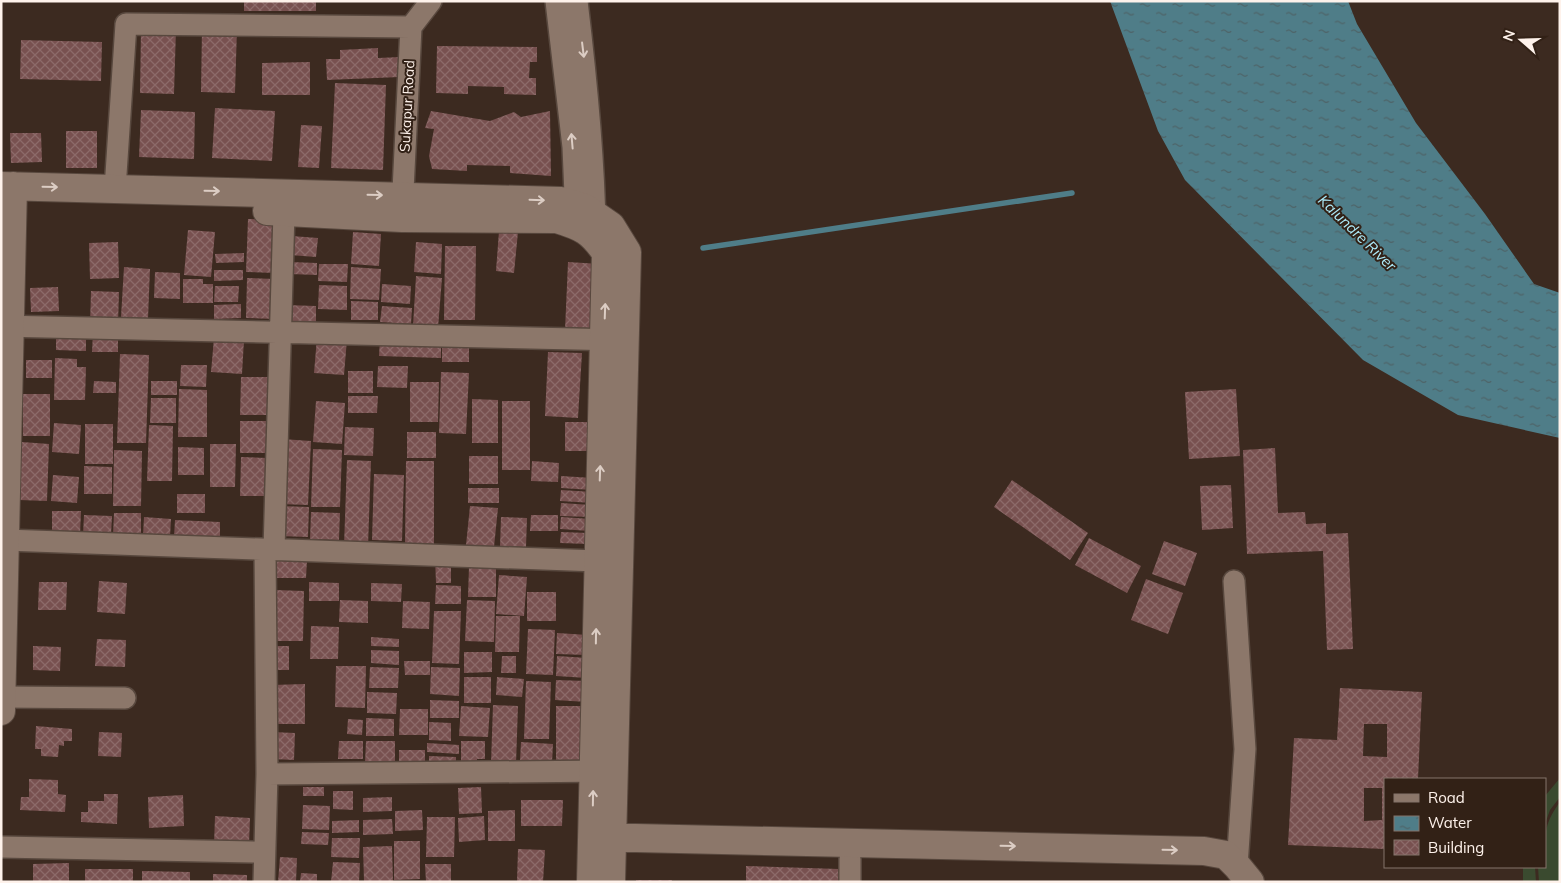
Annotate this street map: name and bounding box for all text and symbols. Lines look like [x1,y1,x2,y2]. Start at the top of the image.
north arrow [1496,15,1546,65]
text: N [1499,28,1519,44]
one-way arrow [578,41,588,57]
street label: Sukapur Road [396,60,418,152]
one-way arrow [568,133,577,149]
one-way arrow [42,183,58,192]
one-way arrow [204,187,220,196]
one-way arrow [366,190,383,200]
water label: Kalundre River [1314,191,1401,275]
one-way arrow [529,195,545,205]
one-way arrow [600,303,609,319]
one-way arrow [596,465,605,481]
one-way arrow [592,628,601,644]
legend [1384,778,1546,868]
text: Road [1428,788,1465,807]
one-way arrow [588,790,598,806]
text: Water [1428,813,1472,832]
text: Building [1428,838,1484,857]
one-way arrow [1000,841,1016,851]
one-way arrow [1162,845,1178,855]

